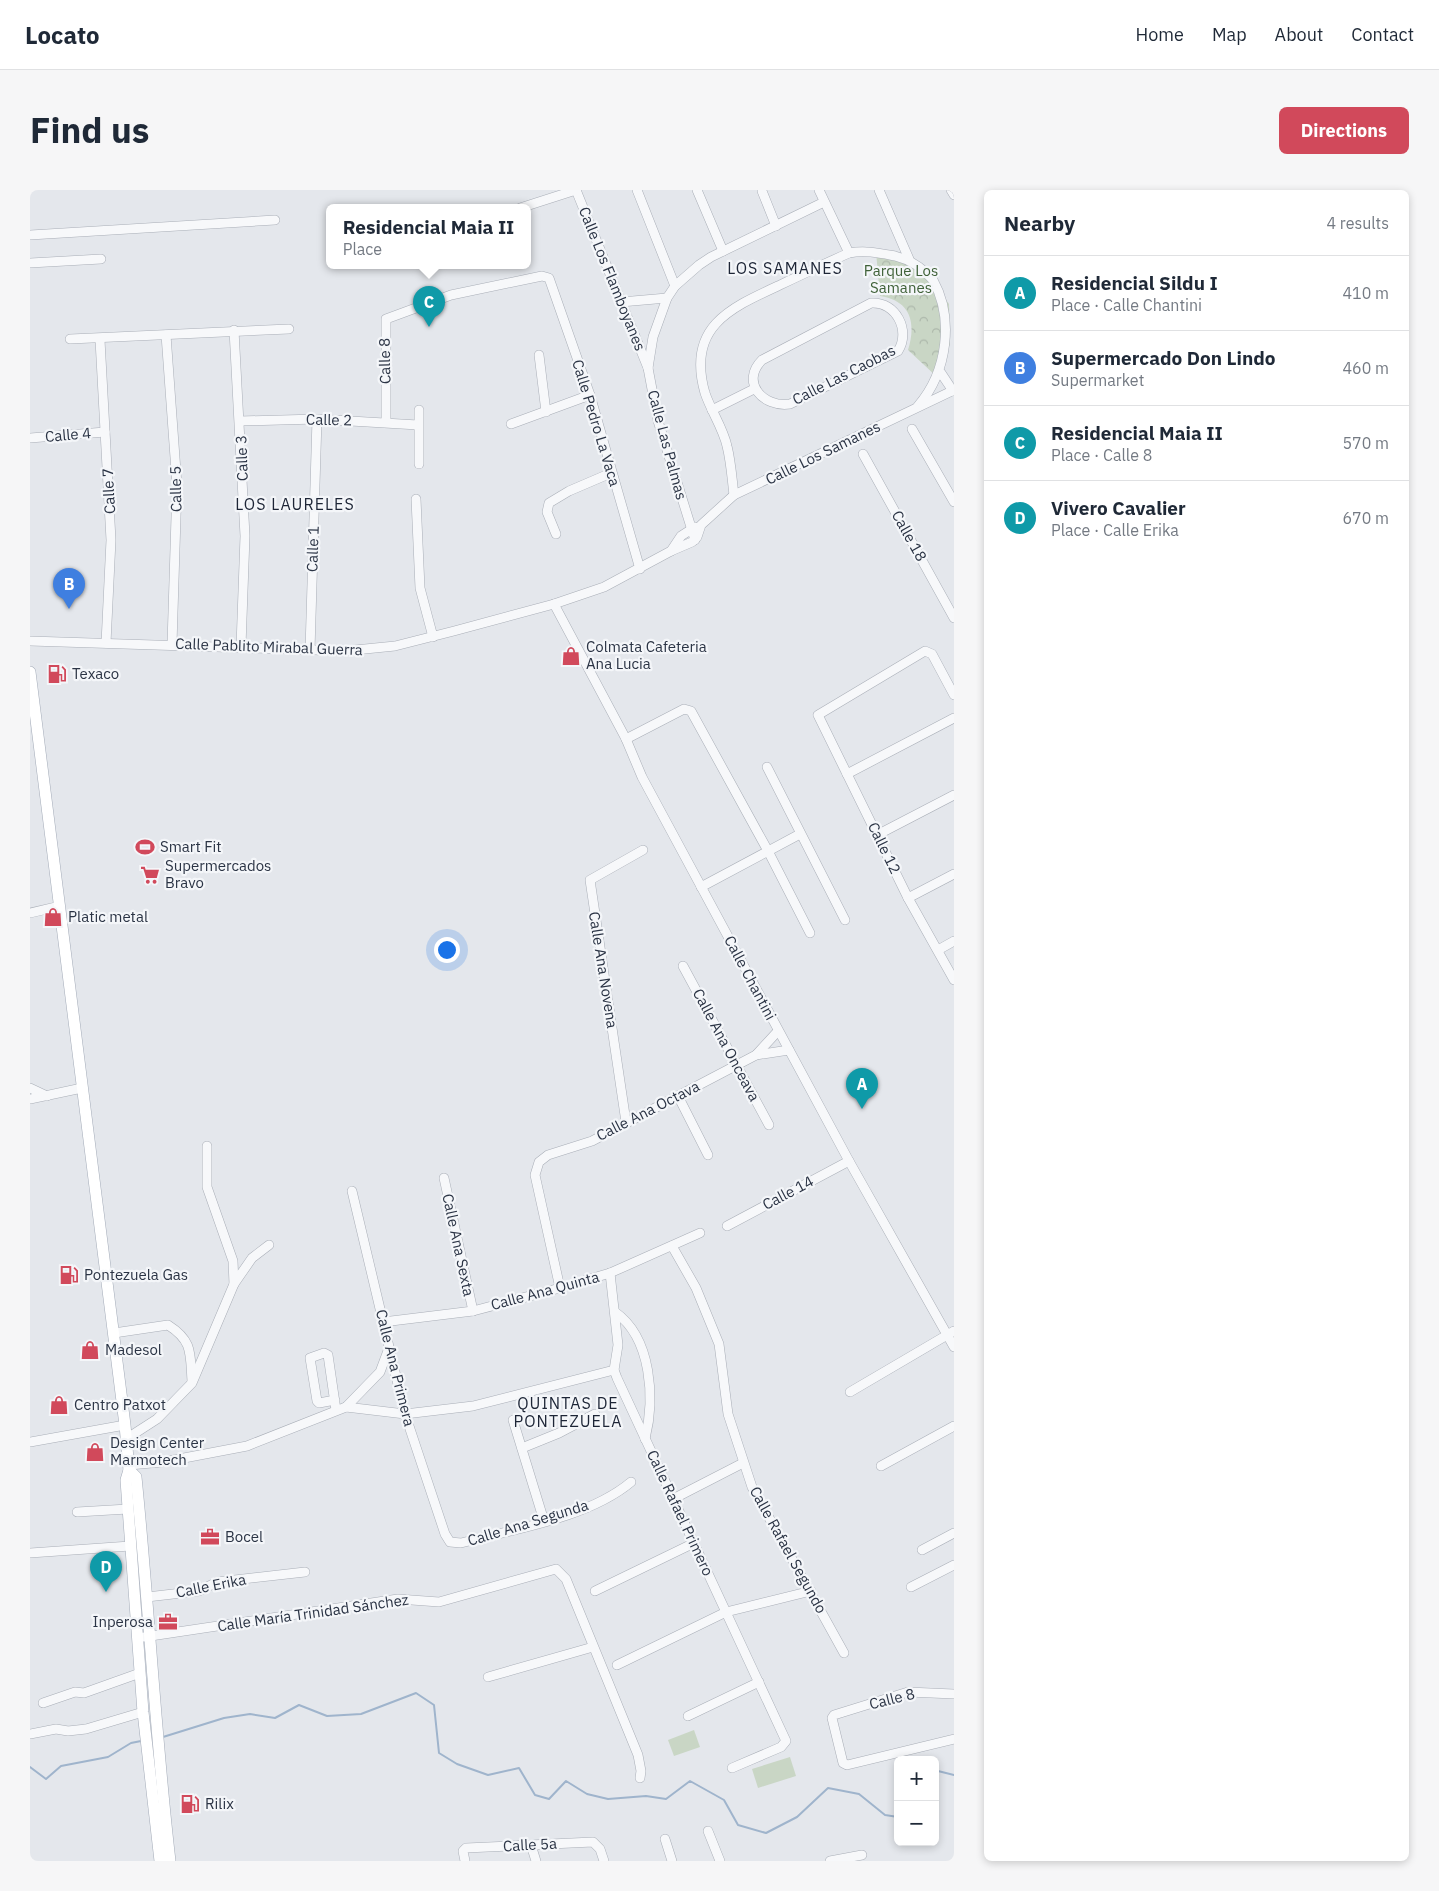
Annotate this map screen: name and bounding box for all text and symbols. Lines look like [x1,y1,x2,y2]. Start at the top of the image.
text: Locato [25,19,100,51]
text: Home [1136,23,1184,46]
text: Map [1212,23,1247,46]
text: About [1275,23,1323,46]
text: Contact [1351,23,1414,46]
text: Find us [30,107,149,153]
button: Directions [1279,107,1409,154]
popup [326,204,531,269]
street label: Calle Los Flamboyanes [575,204,650,354]
text: Nearby [1004,209,1075,237]
text: 4 results [1326,213,1389,233]
text: Residencial Maia II [343,215,514,239]
text: Place [343,239,382,259]
district label: LOS SAMANES [727,258,843,278]
park label: Parque Los Samanes [864,261,938,297]
text: Residencial Sildu I [1051,271,1218,295]
text: A [1015,283,1025,303]
text: 410 m [1342,283,1389,303]
pin: C [413,286,445,327]
text: Place · Calle Chantini [1051,295,1202,315]
street label: Calle 8 [375,338,394,384]
street label: Calle Las Caobas [789,340,899,409]
text: Supermercado Don Lindo [1051,346,1276,370]
street label: Calle Pedro La Vaca [568,357,625,489]
text: B [1015,358,1025,378]
text: 460 m [1342,358,1389,378]
text: Supermarket [1051,370,1144,390]
street label: Calle Las Palmas [644,388,691,502]
street label: Calle 2 [306,410,352,429]
street label: Calle Los Samanes [762,416,883,489]
text: Residencial Maia II [1051,421,1223,445]
street label: Calle 4 [44,423,92,446]
text: C [1015,433,1025,453]
text: 570 m [1342,433,1389,453]
street label: Calle 3 [231,435,252,481]
text: Place · Calle 8 [1051,445,1152,465]
street label: Calle 5 [166,466,185,512]
street label: Calle 7 [98,467,119,515]
district label: LOS LAURELES [235,494,355,514]
text: Vivero Cavalier [1051,496,1186,520]
street label: Calle 18 [888,507,931,564]
text: D [1014,508,1026,528]
text: 670 m [1342,508,1389,528]
text: Place · Calle Erika [1051,520,1179,540]
street label: Calle 1 [302,526,323,572]
pin: B [53,568,85,609]
street label: Calle Pablito Mirabal Guerra [175,634,363,659]
place label: Colmata Cafeteria Ana Lucia [586,637,707,673]
shop icon: Colmata Cafeteria Ana Lucia [560,645,582,667]
fuel station icon: Texaco [46,663,68,685]
place label: Texaco [72,664,119,683]
street label: Calle 12 [864,819,905,877]
sports icon: Smart Fit [134,836,156,858]
place label: Smart Fit [160,837,222,856]
place label: Supermercados Bravo [165,856,271,892]
supermarket icon: Supermercados Bravo [139,864,161,886]
shop icon: Platic metal [42,906,64,928]
place label: Platic metal [68,907,148,926]
street label: Calle Ana Novena [585,910,622,1030]
street label: Calle Chantini [720,932,781,1023]
your location [434,937,460,963]
street label: Calle Ana Onceava [689,985,764,1104]
pin: A [846,1068,878,1109]
street label: Calle Ana Octava [593,1076,703,1145]
street label: Calle 14 [759,1171,817,1214]
street label: Calle Ana Sexta [438,1192,479,1298]
fuel station icon: Pontezuela Gas [58,1264,80,1286]
place label: Pontezuela Gas [84,1265,188,1284]
street label: Calle Ana Quinta [489,1267,601,1314]
street label: Calle Ana Primera [372,1307,419,1428]
shop icon: Madesol [79,1339,101,1361]
place label: Madesol [105,1340,162,1359]
district label: QUINTAS DE PONTEZUELA [514,1393,622,1431]
shop icon: Centro Patxot [48,1394,70,1416]
place label: Centro Patxot [74,1395,166,1414]
place label: Design Center Marmotech [110,1433,205,1469]
shop icon: Design Center Marmotech [84,1441,106,1463]
street label: Calle Rafael Primero [643,1447,718,1579]
street label: Calle Rafael Segundo [746,1483,831,1617]
street label: Calle Ana Segunda [465,1495,591,1550]
office icon: Bocel [199,1526,221,1548]
place label: Bocel [225,1527,263,1546]
pin: D [90,1551,122,1592]
street label: Calle Erika [174,1569,248,1602]
street label: Calle María Trinidad Sánchez [216,1590,410,1635]
office icon: Inperosa [157,1611,179,1633]
place label: Inperosa [92,1612,153,1631]
street label: Calle 8 [867,1684,917,1713]
map controls [894,1756,939,1846]
button: + [894,1756,939,1801]
fuel station icon: Rilix [179,1793,201,1815]
place label: Rilix [205,1794,234,1813]
button: − [894,1801,939,1846]
street label: Calle 5a [502,1834,558,1855]

